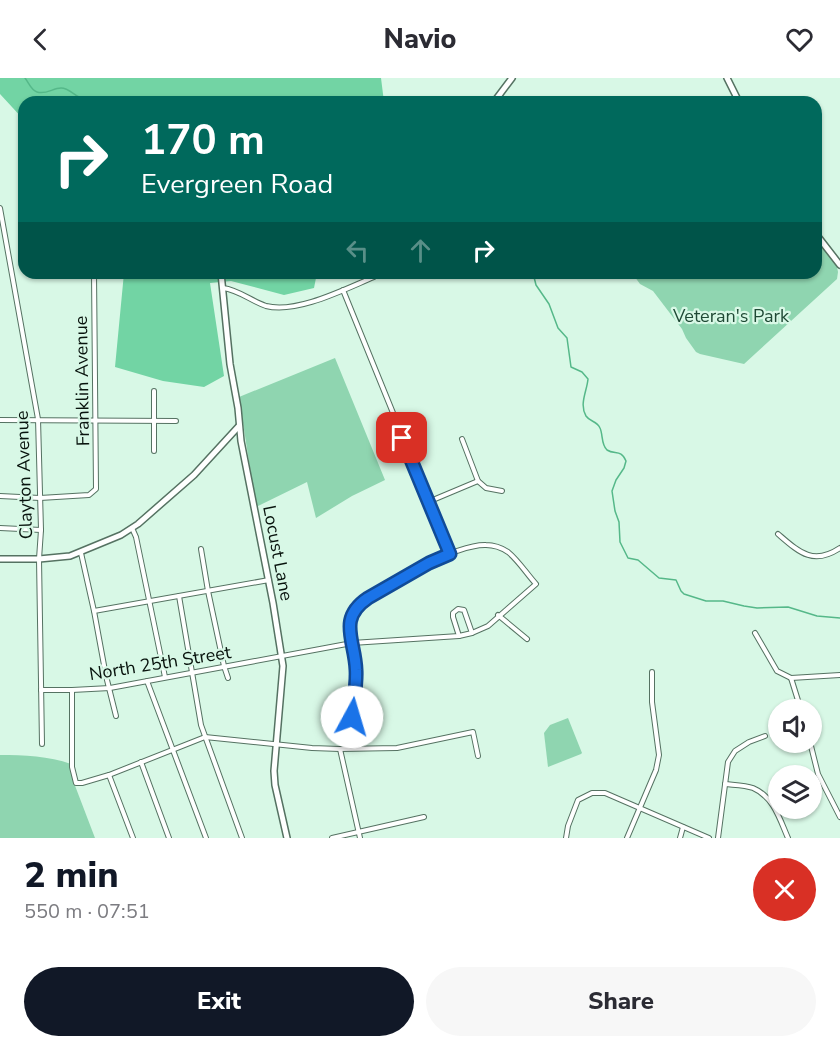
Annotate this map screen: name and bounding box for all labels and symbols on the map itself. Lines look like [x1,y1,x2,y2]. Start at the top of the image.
park label: Veteran's Park [672,304,790,328]
street label: Franklin Avenue [69,316,95,446]
street label: Clayton Avenue [10,410,38,540]
pin [376,412,427,463]
street label: Locust Lane [257,503,299,603]
street label: North 25th Street [87,640,233,686]
position arrow [320,685,384,749]

